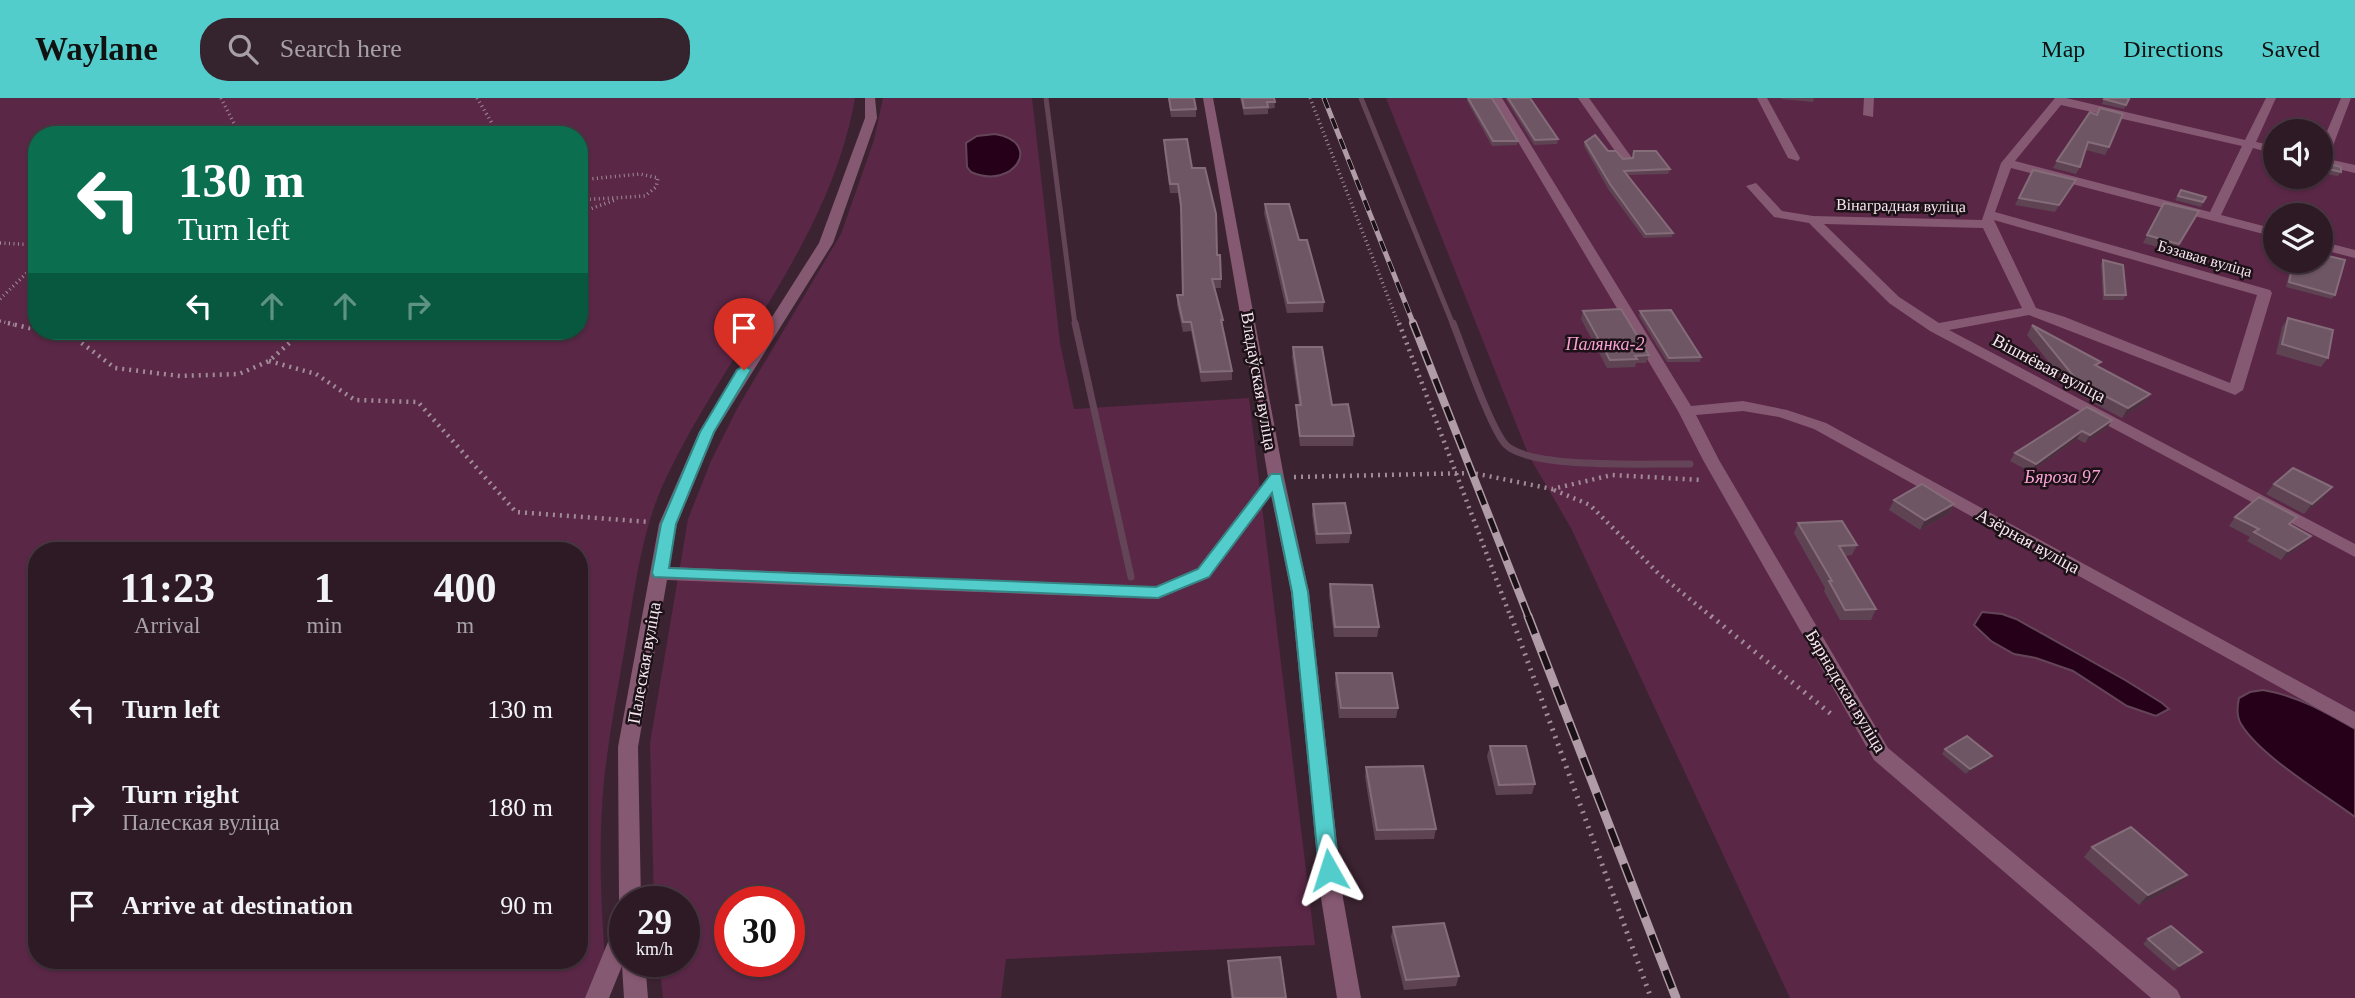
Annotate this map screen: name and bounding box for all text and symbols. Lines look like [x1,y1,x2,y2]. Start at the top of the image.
search box [200,18,690,81]
icon: search [224,30,262,68]
text: Waylane [35,31,158,67]
text: Search here [280,34,402,63]
text: Map [2041,36,2085,62]
text: Directions [2123,36,2223,62]
text: Saved [2261,36,2320,62]
map controls [2263,119,2333,273]
button: sound [2263,119,2333,189]
text: 130 m [178,153,305,208]
icon: left [63,154,154,245]
street label: Вінаградная вуліца [1836,196,1966,216]
button: layers [2263,203,2333,273]
text: Turn left [178,211,290,247]
street label: Бэзавая вуліца [2155,237,2254,281]
icon: left [180,287,218,325]
icon: ahead [253,287,291,325]
icon: ahead [326,287,364,325]
icon: right [399,287,437,325]
pin [714,298,774,370]
icon: arrive [725,309,763,347]
street label: Владаўская вуліца [1237,310,1281,452]
street label: Вішнёвая вуліца [1989,330,2109,406]
park label: Палянка-2 [1564,334,1645,354]
park label: Бяроза 97 [2023,467,2101,487]
street label: Азёрная вуліца [1973,504,2083,578]
text: 11:23 [119,565,215,611]
text: 1 [314,565,335,611]
text: 400 [434,565,497,611]
street label: Палеская вуліца [623,600,665,726]
text: Arrival [134,613,200,638]
text: min [306,613,342,638]
text: m [456,613,474,638]
street label: Бярнадская вуліца [1802,626,1890,756]
icon: left [63,691,101,729]
text: Turn left [122,695,220,724]
text: 130 m [487,695,553,724]
text: Turn right [122,780,239,809]
icon: right [63,789,101,827]
text: 180 m [487,793,553,822]
text: Палеская вуліца [122,810,280,835]
position arrow [1292,833,1366,907]
speed limit sign: 30 [714,886,805,977]
icon: arrive [63,887,101,925]
text: Arrive at destination [122,891,353,920]
text: 90 m [500,891,553,920]
text: 29 [637,903,672,942]
text: km/h [636,939,673,959]

